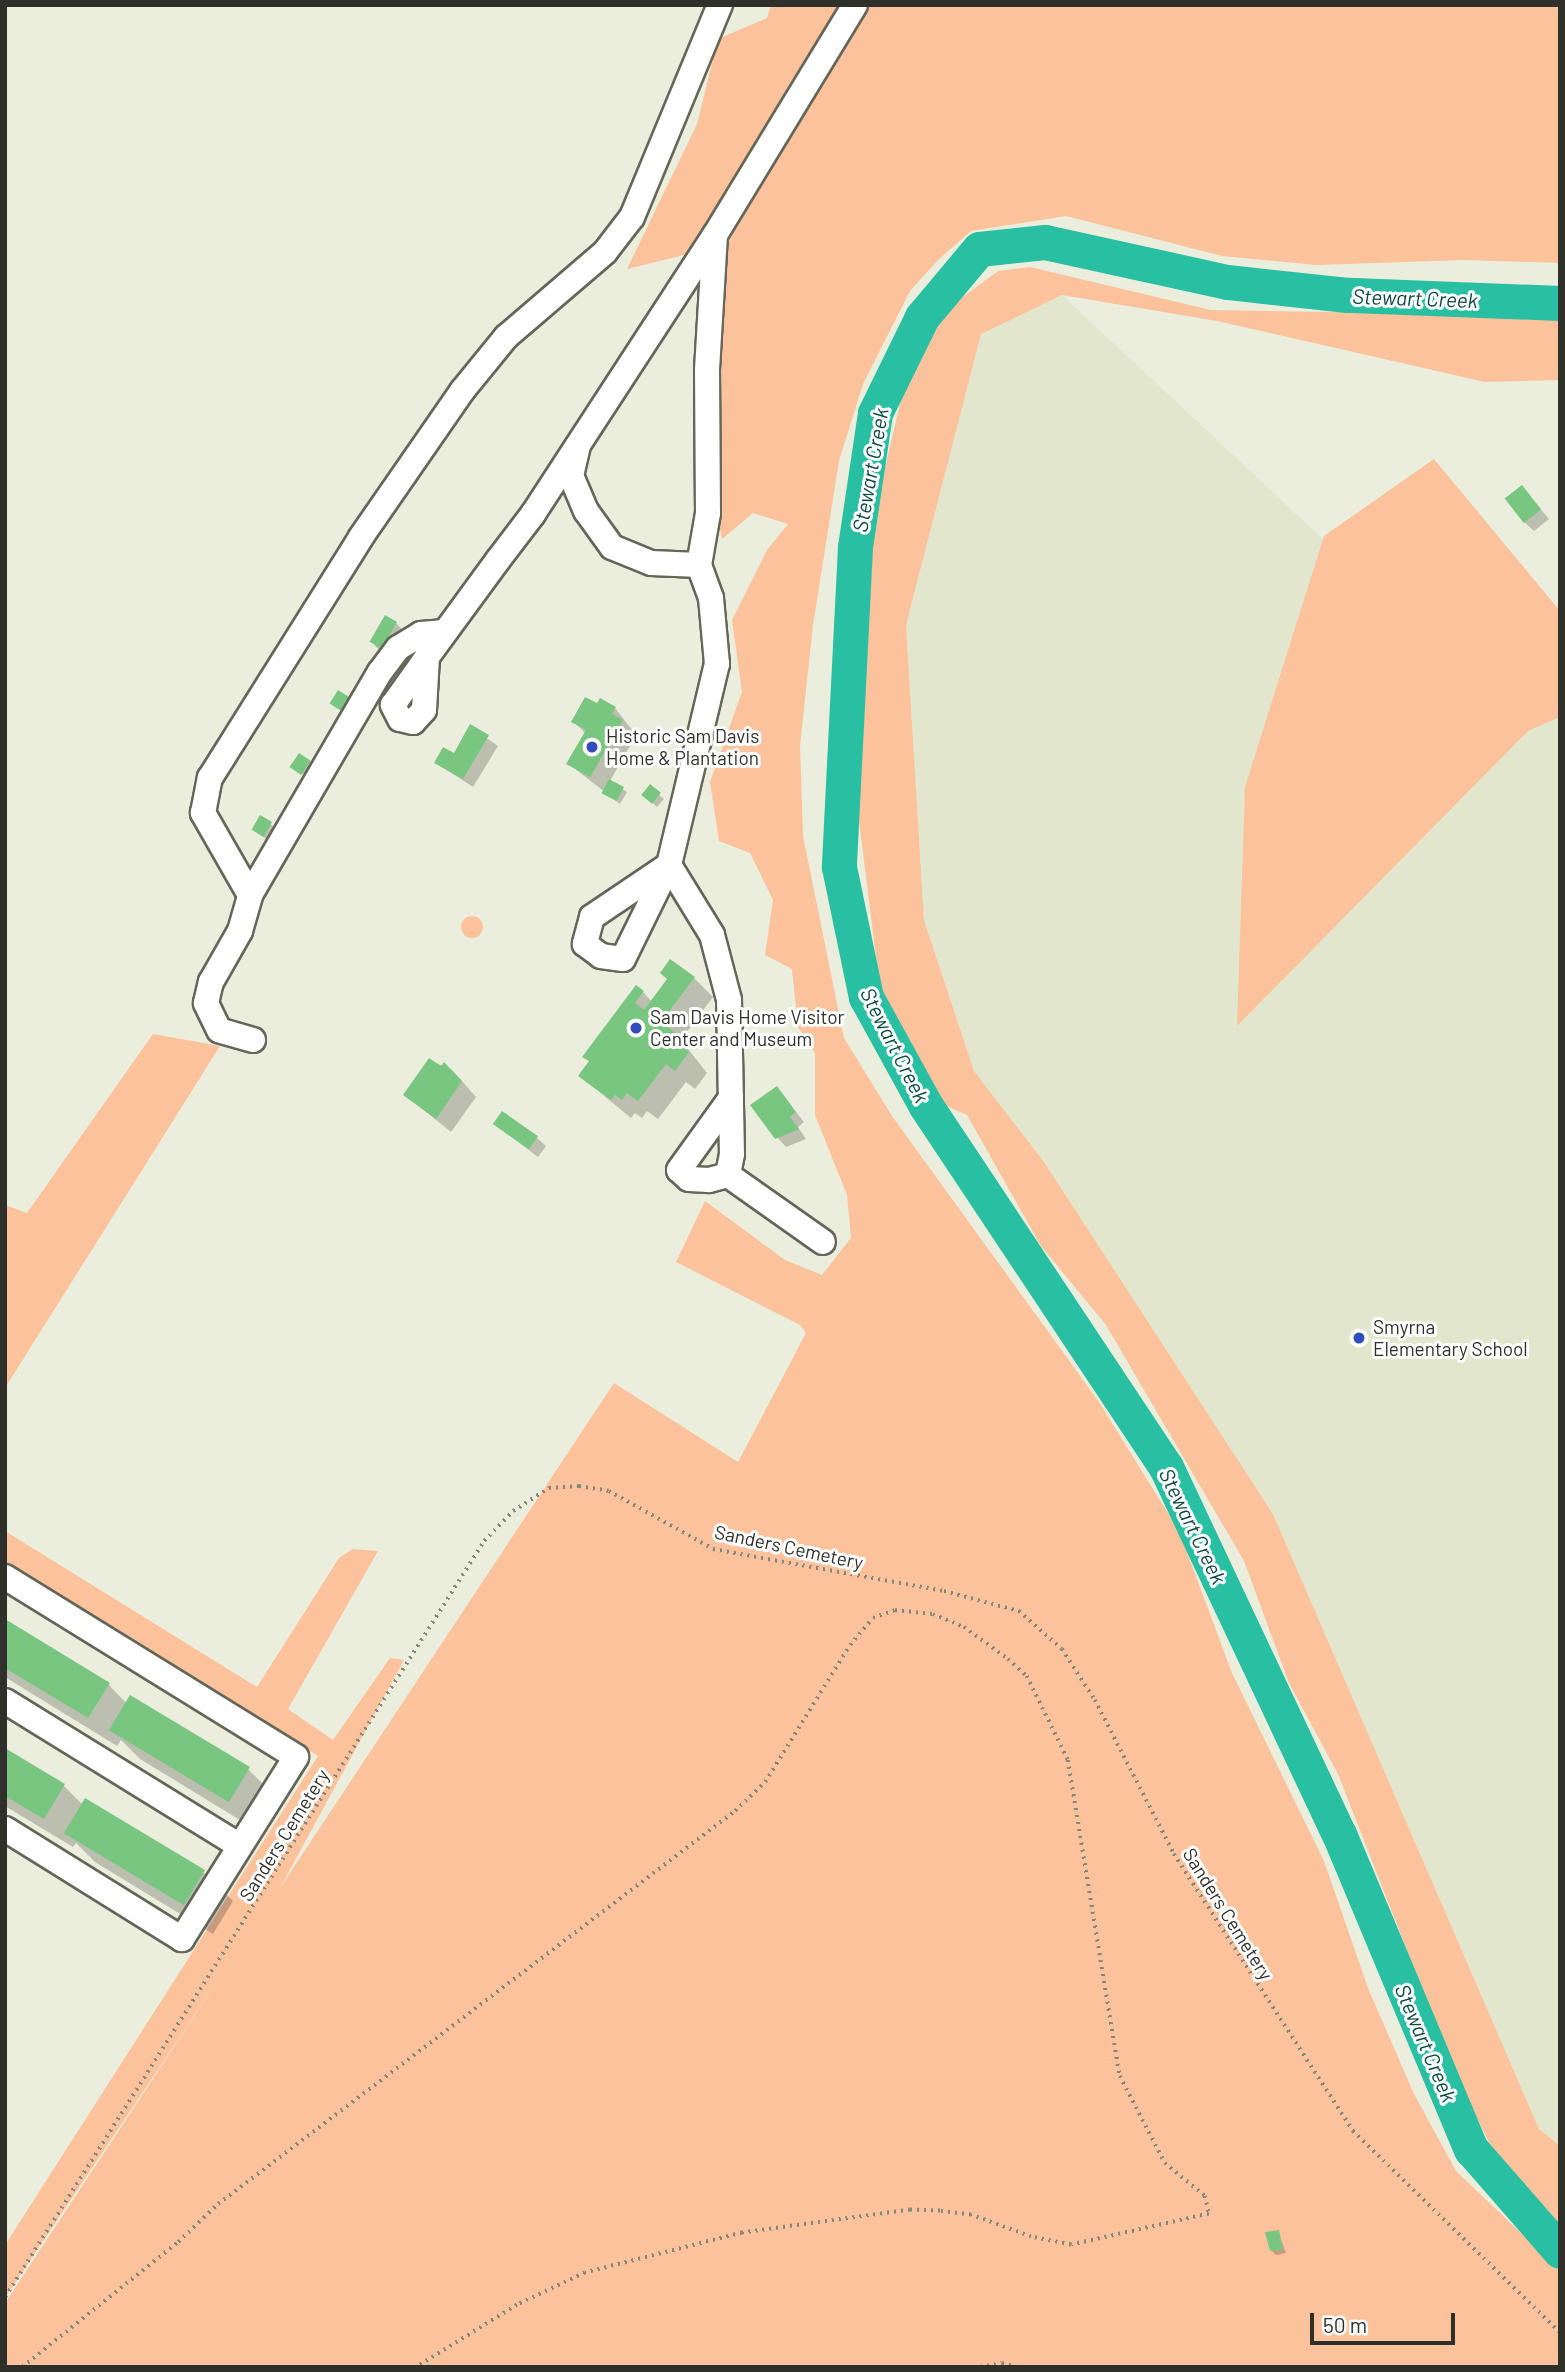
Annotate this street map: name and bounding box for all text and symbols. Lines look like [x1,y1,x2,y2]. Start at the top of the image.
water label: Stewart Creek [1352,283,1478,313]
water label: Stewart Creek [847,406,893,534]
place label: Historic Sam Davis Home & Plantation [606,725,759,769]
marker: Historic Sam Davis Home & Plantation [584,739,600,755]
water label: Stewart Creek [855,983,935,1107]
place label: Sam Davis Home Visitor Center and Museum [650,1006,845,1050]
marker: Sam Davis Home Visitor Center and Museum [628,1020,644,1036]
place label: Smyrna Elementary School [1373,1316,1528,1360]
marker: Smyrna Elementary School [1351,1330,1367,1346]
water label: Stewart Creek [1154,1464,1232,1588]
street label: Sanders Cemetery [713,1520,865,1574]
street label: Sanders Cemetery [234,1765,334,1905]
street label: Sanders Cemetery [1178,1844,1278,1984]
water label: Stewart Creek [1390,1980,1462,2106]
scale bar [1313,2298,1458,2342]
text: 50 m [1323,2312,1367,2337]

